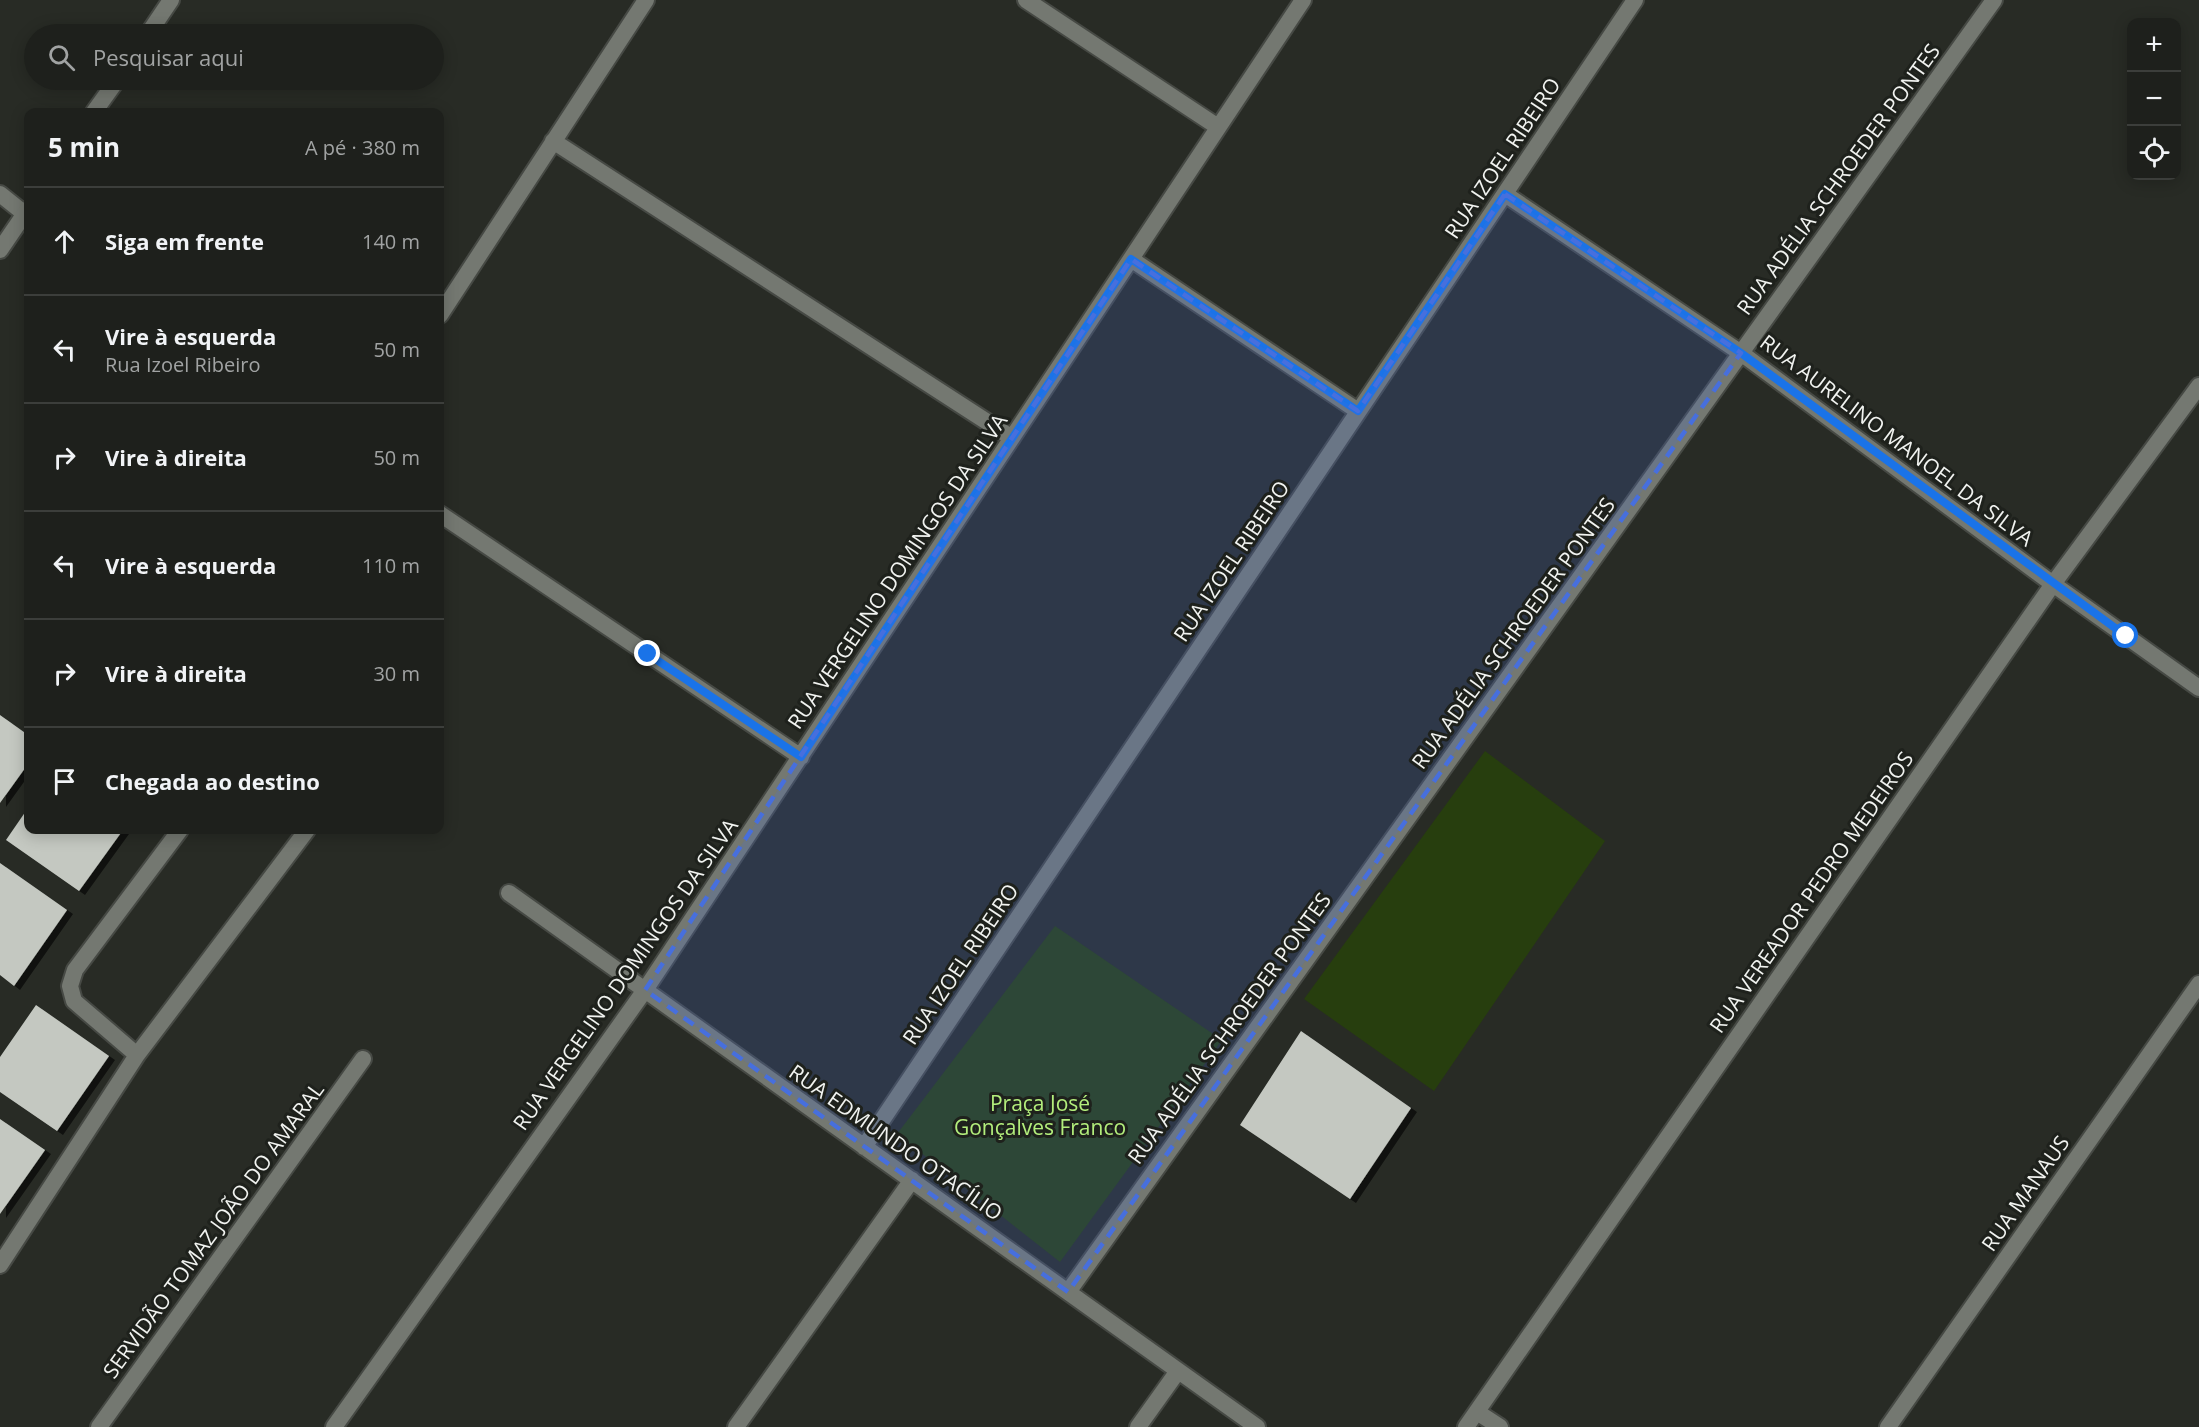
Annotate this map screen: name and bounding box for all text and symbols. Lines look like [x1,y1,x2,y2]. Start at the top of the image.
map controls [2127,18,2181,180]
button: + [2127,18,2181,72]
search box [24,24,444,90]
street label: RUA ADÉLIA SCHROEDER PONTES [1730,38,1946,320]
icon: search [45,41,78,74]
text: Pesquisar aqui [93,42,244,72]
street label: RUA IZOEL RIBEIRO [1438,72,1566,244]
button: − [2127,72,2181,126]
button: locate [2127,126,2181,180]
text: 5 min [48,129,120,165]
text: A pé · 380 m [305,134,420,161]
icon: ahead [48,225,81,258]
text: Siga em frente [105,226,264,256]
text: 140 m [362,228,420,255]
text: Vire à esquerda [105,321,276,351]
street label: RUA AURELINO MANOEL DA SILVA [1755,328,2040,552]
icon: left [48,333,81,366]
text: 50 m [373,336,420,363]
text: Rua Izoel Ribeiro [105,351,261,378]
street label: RUA VERGELINO DOMINGOS DA SILVA [781,407,1014,734]
icon: right [48,441,81,474]
text: Vire à direita [105,442,247,472]
text: 50 m [373,444,420,471]
street label: RUA IZOEL RIBEIRO [1167,475,1295,647]
street label: RUA ADÉLIA SCHROEDER PONTES [1405,492,1621,774]
icon: left [48,549,81,582]
text: Vire à esquerda [105,550,276,580]
text: 110 m [362,552,420,579]
route start [2112,622,2138,648]
route end [634,640,660,666]
icon: right [48,657,81,690]
text: Vire à direita [105,658,247,688]
text: 30 m [373,660,420,687]
street label: RUA VEREADOR PEDRO MEDEIROS [1703,746,1919,1038]
icon: arrive [48,765,81,798]
text: Chegada ao destino [105,766,320,796]
street label: RUA VERGELINO DOMINGOS DA SILVA [506,812,744,1135]
street label: RUA IZOEL RIBEIRO [896,878,1024,1050]
street label: RUA ADÉLIA SCHROEDER PONTES [1121,887,1337,1169]
street label: RUA EDMUNDO OTACÍLIO [784,1058,1008,1226]
street label: SERVIDÃO TOMAZ JOÃO DO AMARAL [96,1076,330,1383]
park label: Praça José Gonçalves Franco [954,1089,1126,1141]
street label: RUA MANAUS [1975,1130,2075,1256]

